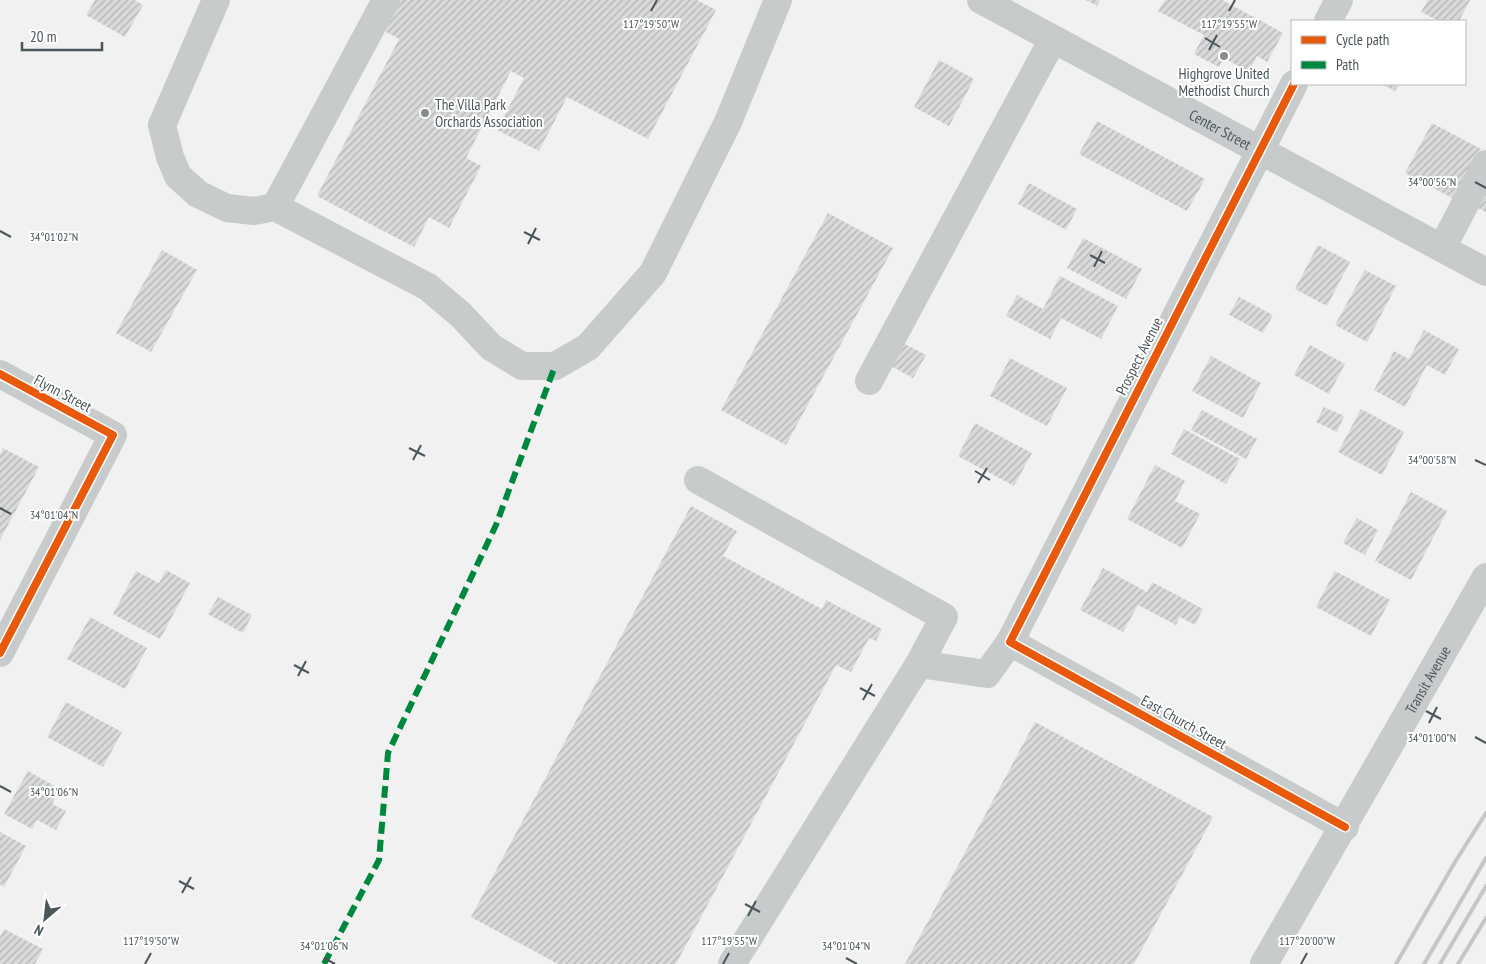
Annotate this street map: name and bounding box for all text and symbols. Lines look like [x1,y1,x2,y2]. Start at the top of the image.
text: 117°19'50"W [623,16,679,31]
text: 117°19'55"W [1201,16,1257,31]
scale bar [22,20,102,52]
legend [1291,20,1466,85]
text: 20 m [30,27,56,46]
text: Cycle path [1336,30,1389,49]
marker: Highgrove United Methodist Church [1218,50,1230,62]
text: Path [1336,55,1359,74]
place label: Highgrove United Methodist Church [1178,64,1270,100]
place label: The Villa Park Orchards Association [435,95,543,131]
street label: Center Street [1186,105,1255,153]
marker: The Villa Park Orchards Association [419,107,431,119]
text: 34°00'56"N [1408,174,1456,189]
text: 34°01'02"N [30,229,78,244]
street label: Prospect Avenue [1111,314,1167,398]
street label: Flynn Street [31,370,95,416]
text: 34°00'58"N [1408,452,1456,467]
text: 34°01'04"N [30,507,78,522]
street label: Transit Avenue [1400,642,1454,717]
street label: East Church Street [1138,691,1230,753]
text: 34°01'00"N [1408,730,1456,745]
text: 34°01'06"N [30,784,78,799]
north arrow [20,894,70,944]
text: N [31,921,46,940]
text: 117°19'50"W [123,933,179,948]
text: 117°19'55"W [701,933,757,948]
text: 117°20'00"W [1279,933,1335,948]
text: 34°01'06"N [300,938,348,953]
text: 34°01'04"N [822,938,870,953]

